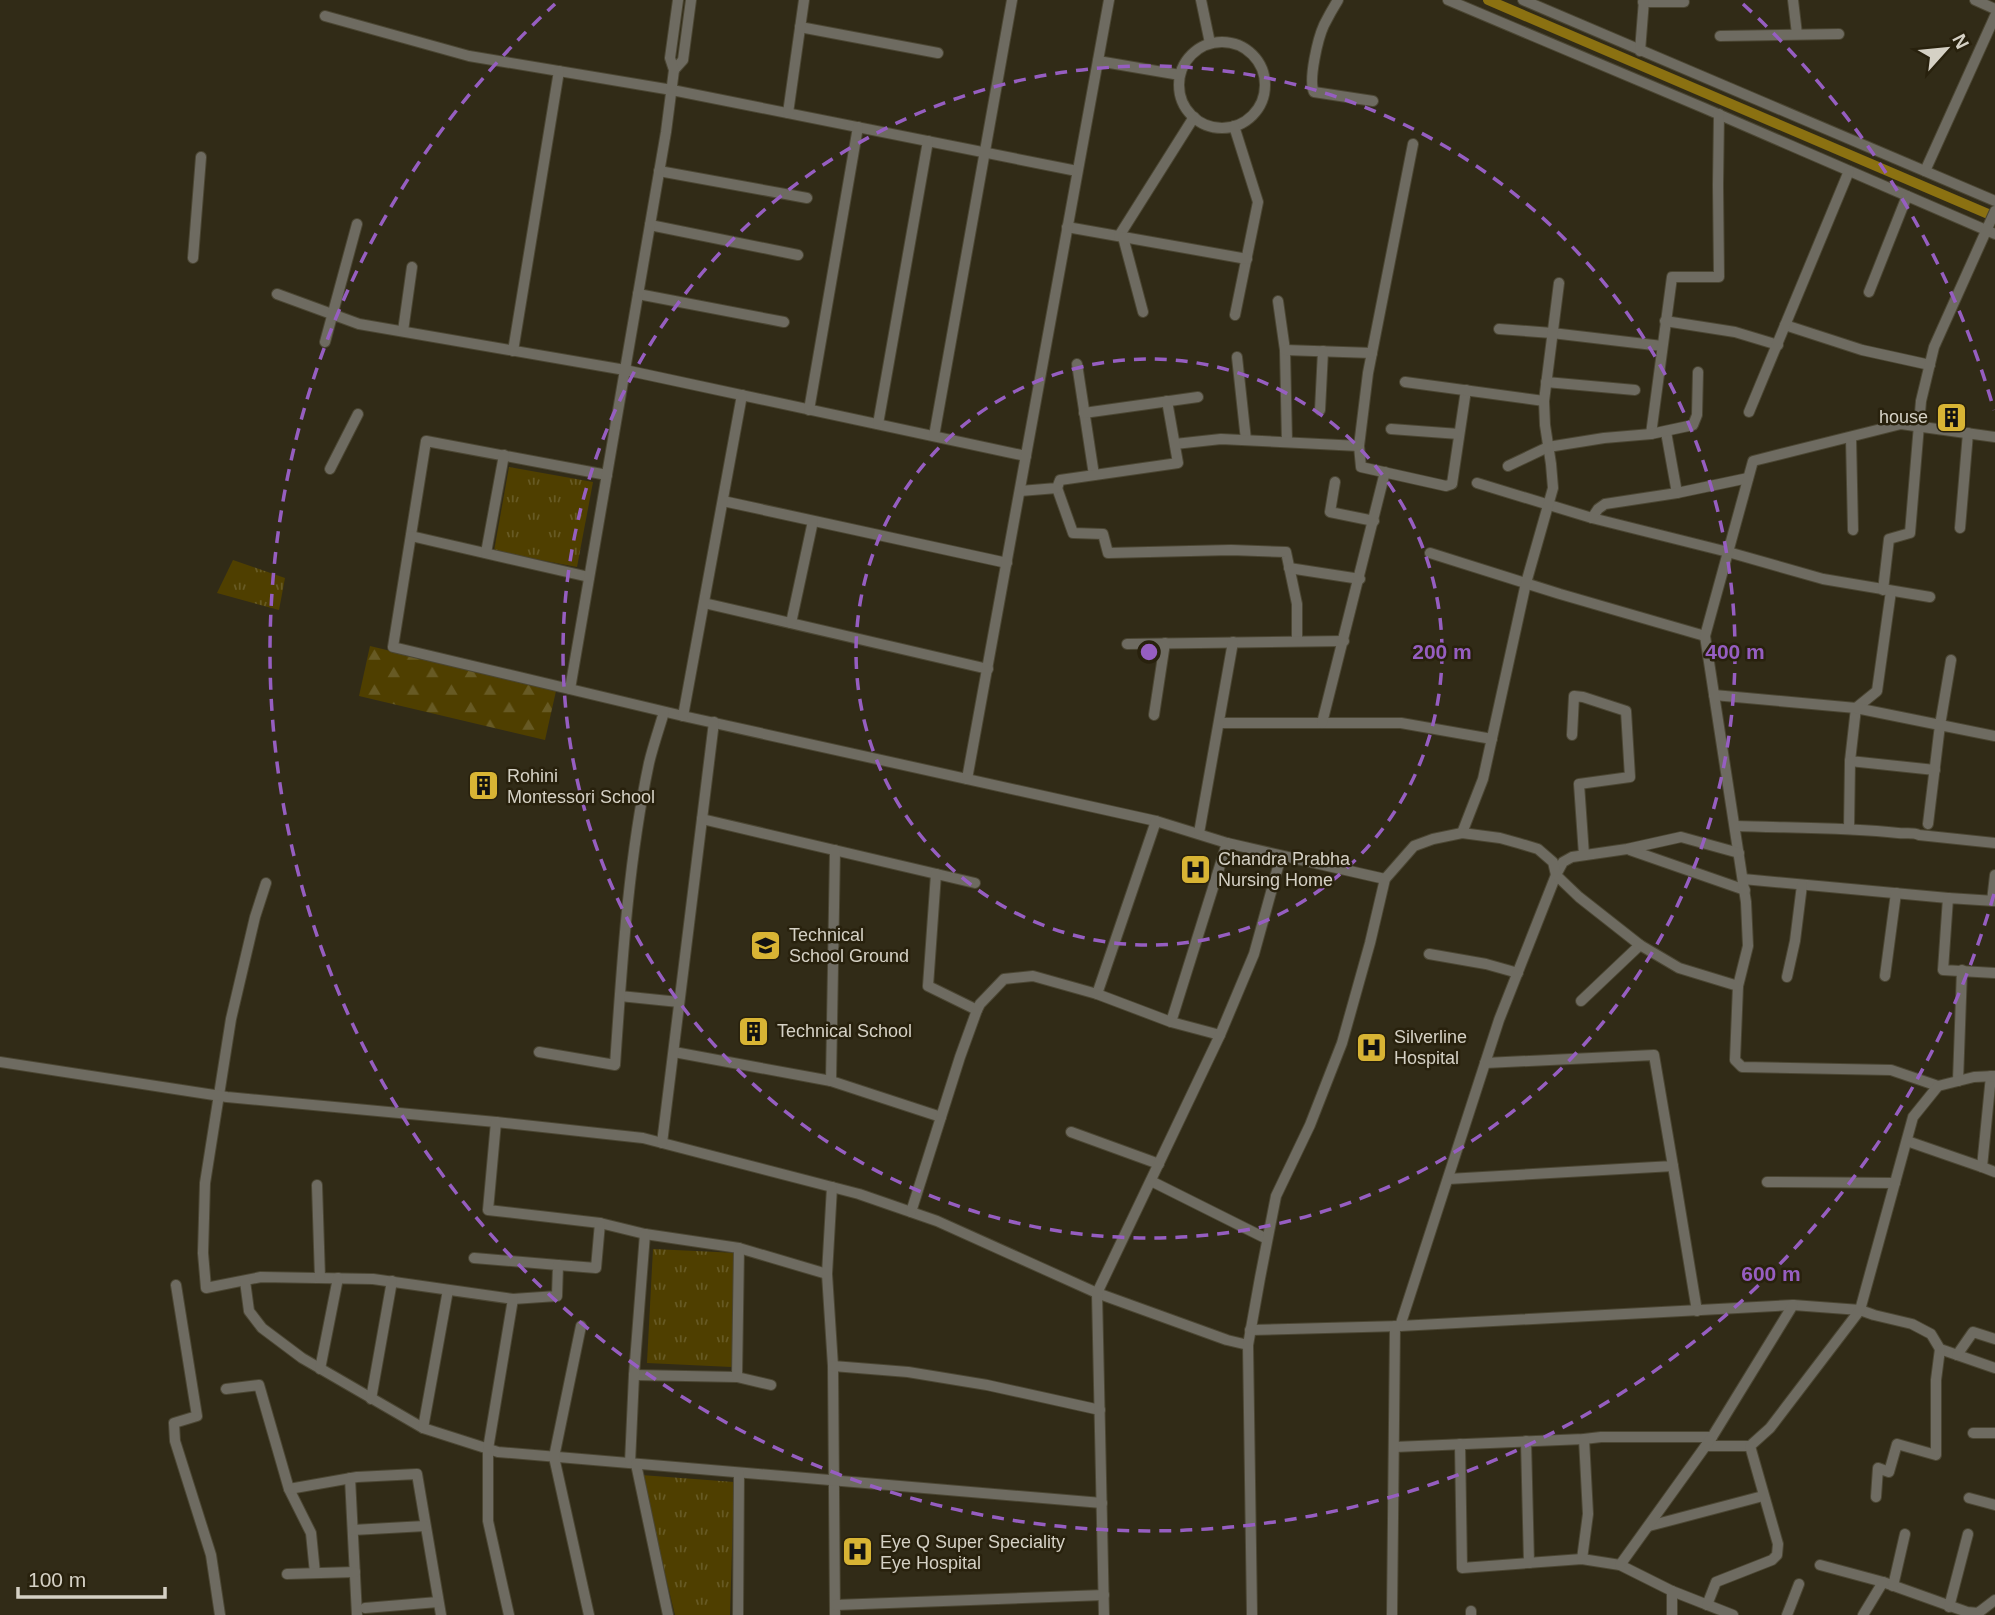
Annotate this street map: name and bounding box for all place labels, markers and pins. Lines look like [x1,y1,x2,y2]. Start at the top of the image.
building icon: house [1934,400,1968,434]
place label: house [1879,407,1928,427]
centre of rings [1137,640,1161,664]
place label: Rohini Montessori School [507,766,655,807]
building icon: Rohini Montessori School [467,769,501,803]
place label: Chandra Prabha Nursing Home [1218,849,1351,890]
hospital icon: Chandra Prabha Nursing Home [1178,852,1212,886]
place label: Technical School Ground [789,925,909,966]
school or university icon: Technical School Ground [749,928,783,962]
building icon: Technical School [737,1014,771,1048]
place label: Technical School [777,1021,912,1041]
place label: Silverline Hospital [1394,1027,1467,1068]
hospital icon: Silverline Hospital [1354,1030,1388,1064]
place label: Eye Q Super Speciality Eye Hospital [880,1532,1065,1573]
hospital icon: Eye Q Super Speciality Eye Hospital [840,1535,874,1569]

